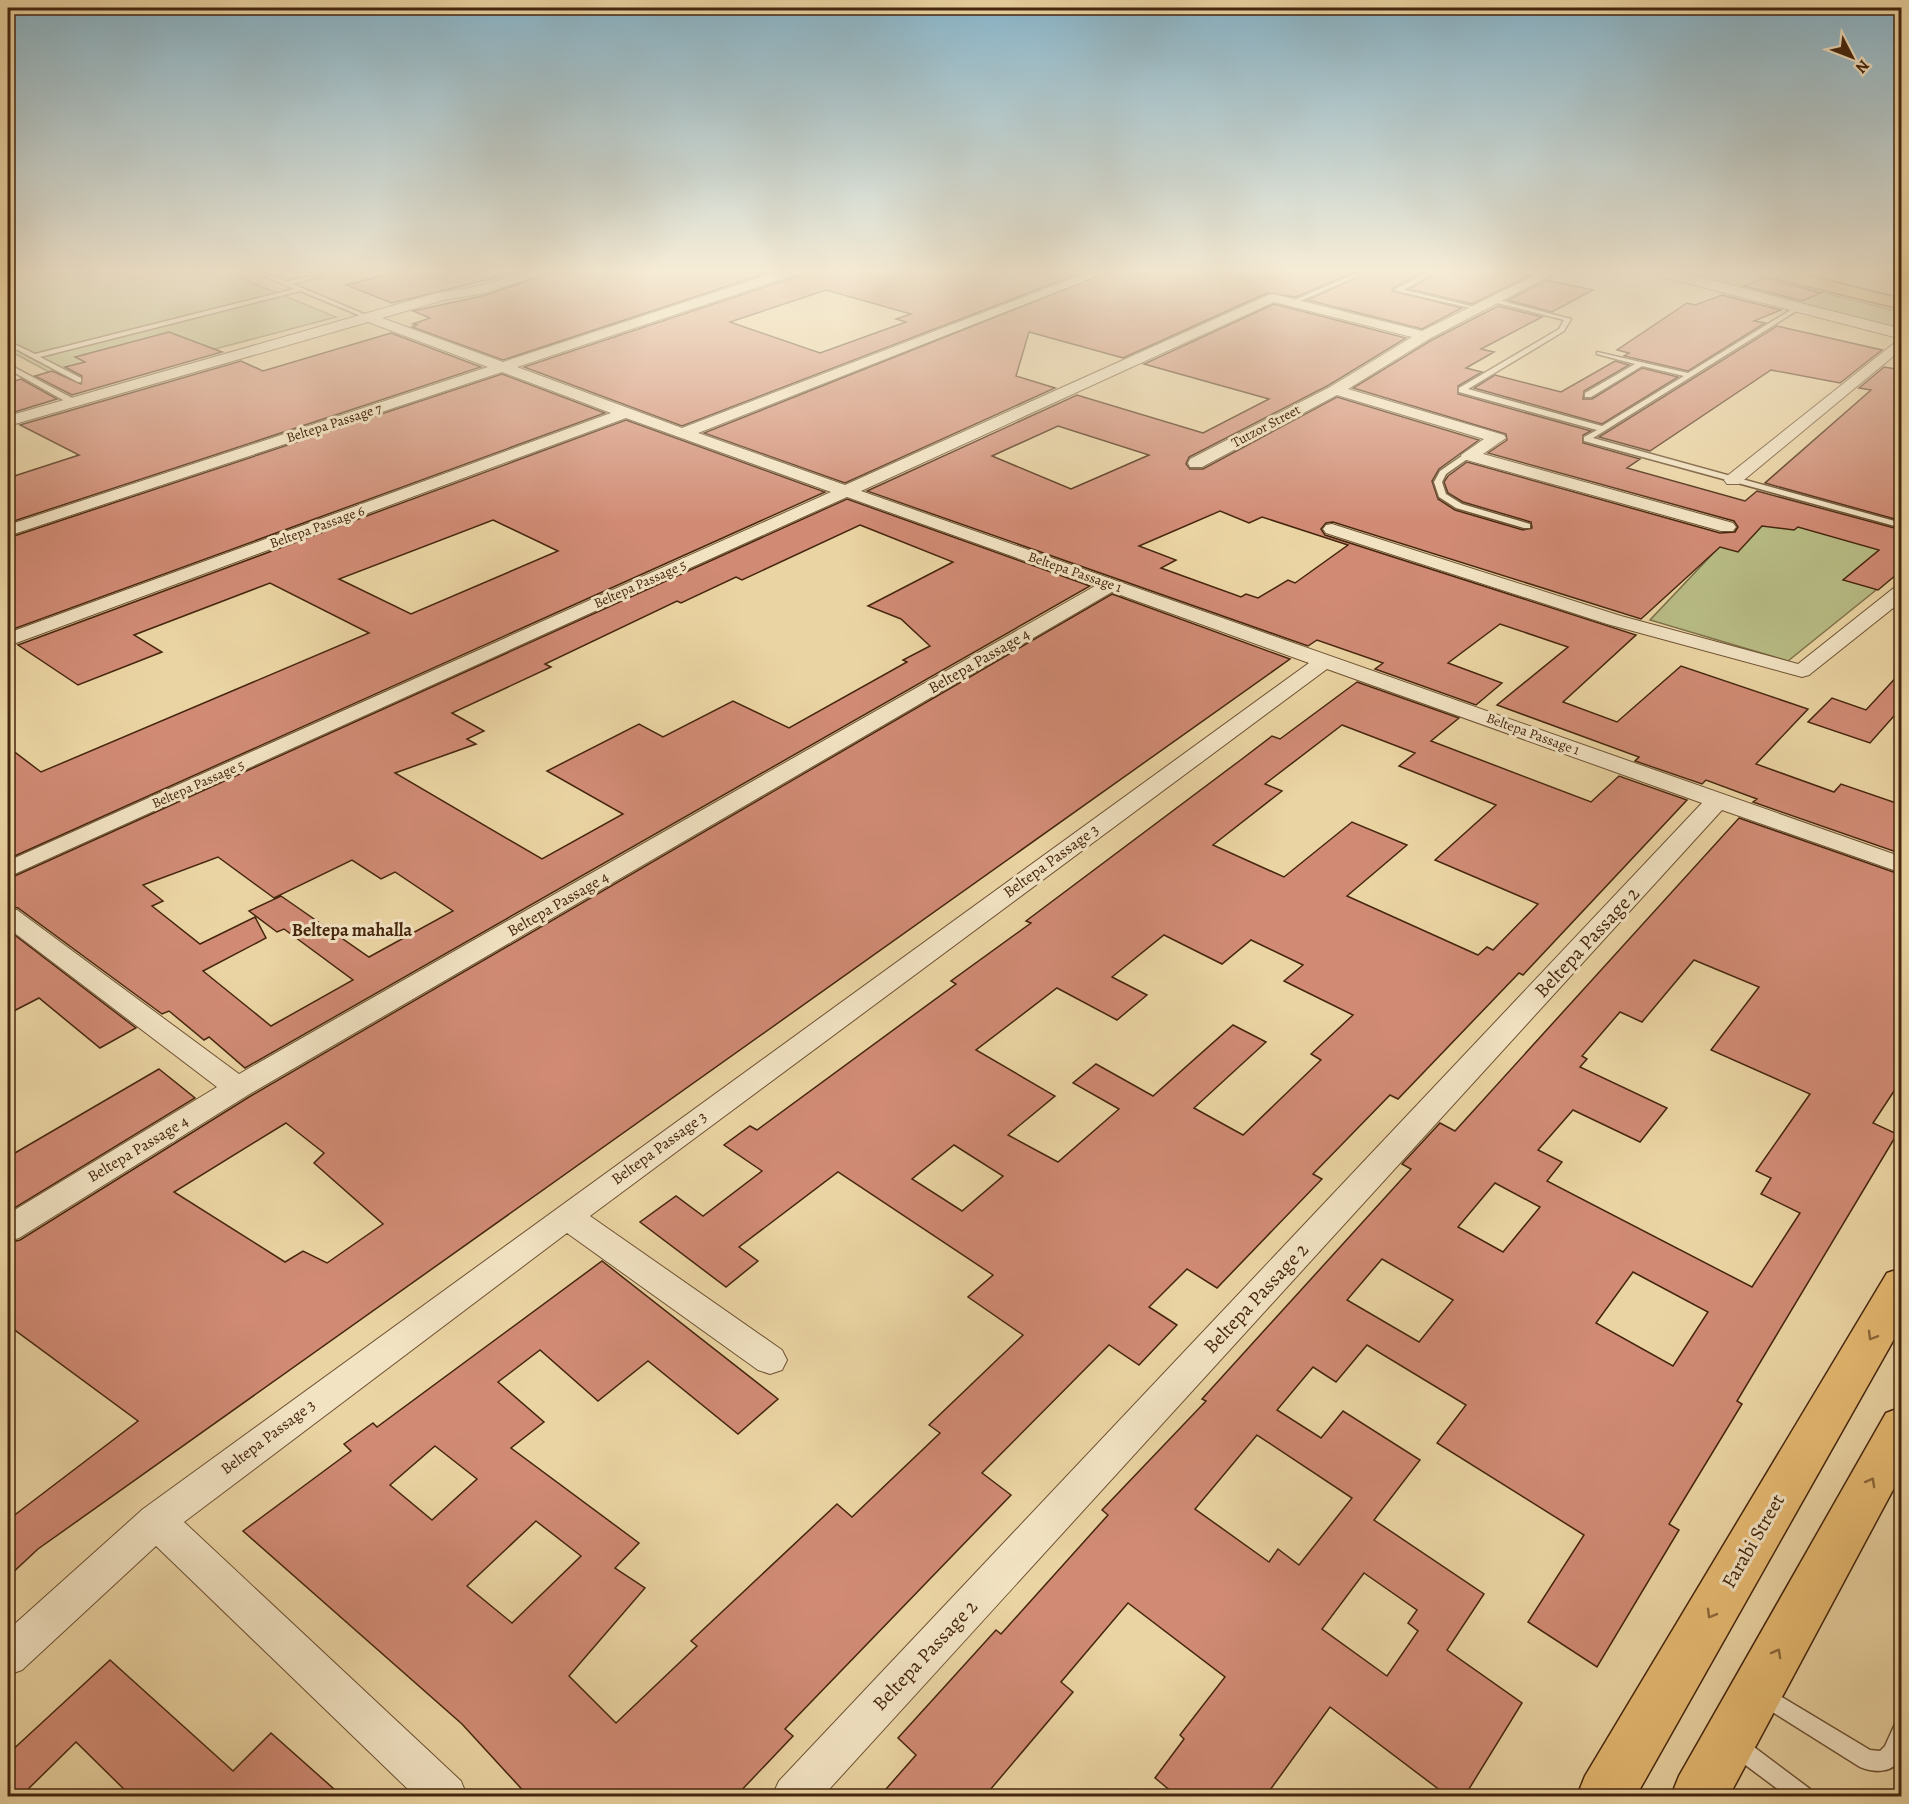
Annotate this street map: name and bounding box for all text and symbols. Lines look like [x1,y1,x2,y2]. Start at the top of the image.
north arrow [1822,27,1882,87]
text: N [1850,55,1874,78]
street label: Beltepa Passage 7 [284,399,384,447]
street label: Tutzor Street [1228,400,1304,452]
street label: Beltepa Passage 6 [267,501,367,553]
street label: Beltepa Passage 1 [1026,547,1125,597]
street label: Beltepa Passage 5 [591,555,689,613]
street label: Beltepa Passage 4 [924,623,1034,699]
street label: Beltepa Passage 1 [1484,708,1583,760]
street label: Beltepa Passage 5 [149,755,247,813]
street label: Beltepa Passage 3 [999,819,1103,903]
street label: Beltepa Passage 4 [503,866,613,942]
street label: Beltepa Passage 2 [1528,880,1646,1003]
district label: Beltepa mahalla [292,918,412,942]
street label: Beltepa Passage 3 [607,1106,711,1190]
street label: Beltepa Passage 4 [84,1110,192,1188]
street label: Beltepa Passage 2 [1197,1236,1315,1359]
one-way arrow [1868,1330,1879,1340]
street label: Beltepa Passage 3 [216,1394,320,1480]
one-way arrow [1864,1478,1875,1488]
street label: Farabi Street [1715,1489,1791,1593]
street label: Beltepa Passage 2 [866,1593,984,1716]
one-way arrow [1707,1607,1719,1618]
one-way arrow [1770,1649,1782,1659]

